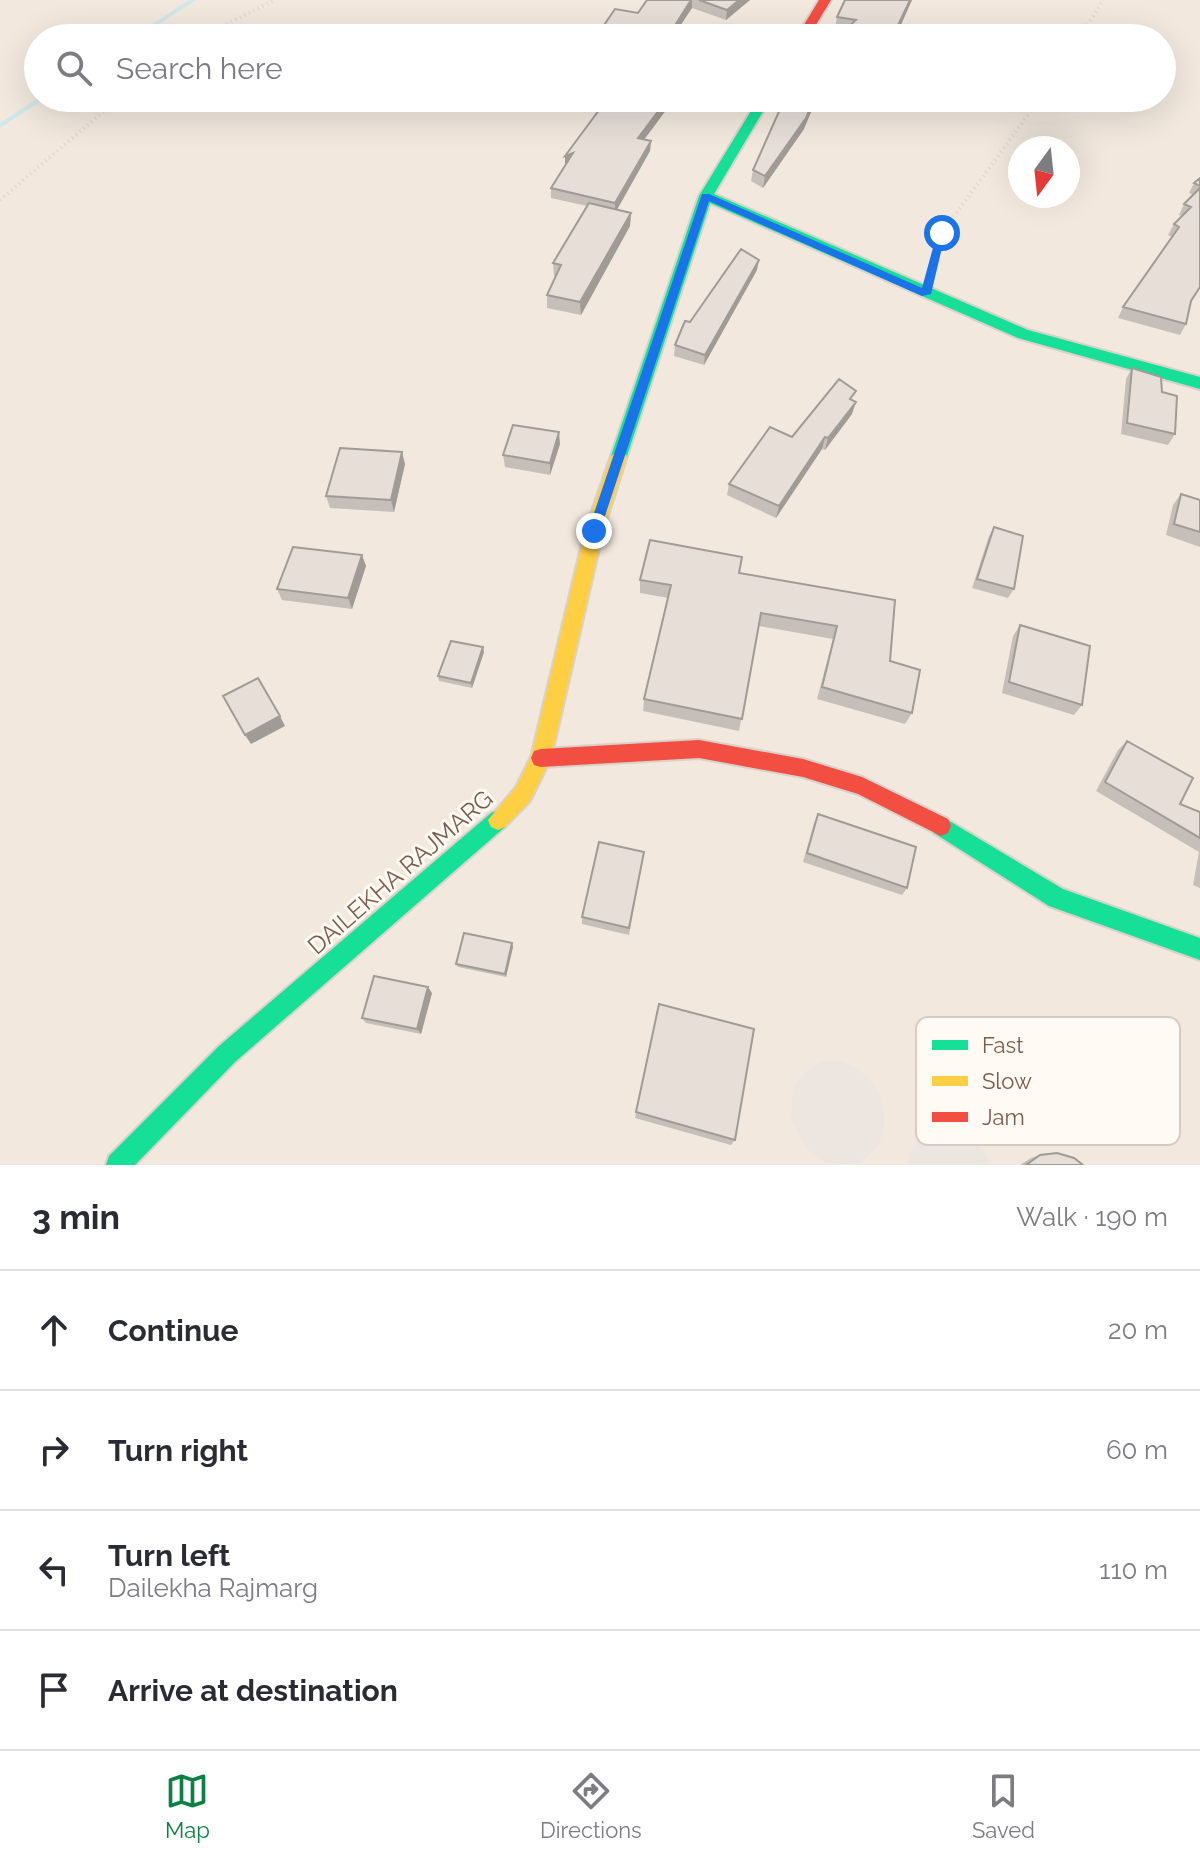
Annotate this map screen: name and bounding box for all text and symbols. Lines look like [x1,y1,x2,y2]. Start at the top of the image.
search box [24,24,1176,112]
icon: search [52,46,96,90]
text: Search here [116,51,283,86]
north arrow [1008,136,1080,208]
route start [924,215,960,251]
route end [576,513,612,549]
street label: DAILEKHA RAJMARG [302,784,498,960]
legend [916,1017,1180,1145]
text: Fast [982,1032,1024,1058]
text: Slow [982,1068,1032,1094]
text: Jam [982,1104,1025,1130]
text: 3 min [32,1197,120,1237]
text: Walk · 190 m [1016,1202,1168,1232]
icon: ahead [32,1308,76,1352]
text: Continue [108,1313,239,1348]
text: 20 m [1108,1315,1168,1345]
icon: right [32,1428,76,1472]
text: Turn right [108,1433,248,1468]
text: 60 m [1106,1435,1168,1465]
text: Turn left [108,1538,230,1573]
icon: left [32,1548,76,1592]
text: 110 m [1099,1555,1168,1585]
text: Dailekha Rajmarg [108,1573,318,1603]
icon: arrive [32,1668,76,1712]
text: Arrive at destination [108,1673,398,1708]
tab: Map [165,1769,210,1843]
tab: Directions [540,1769,642,1843]
tab: Saved [972,1769,1035,1843]

